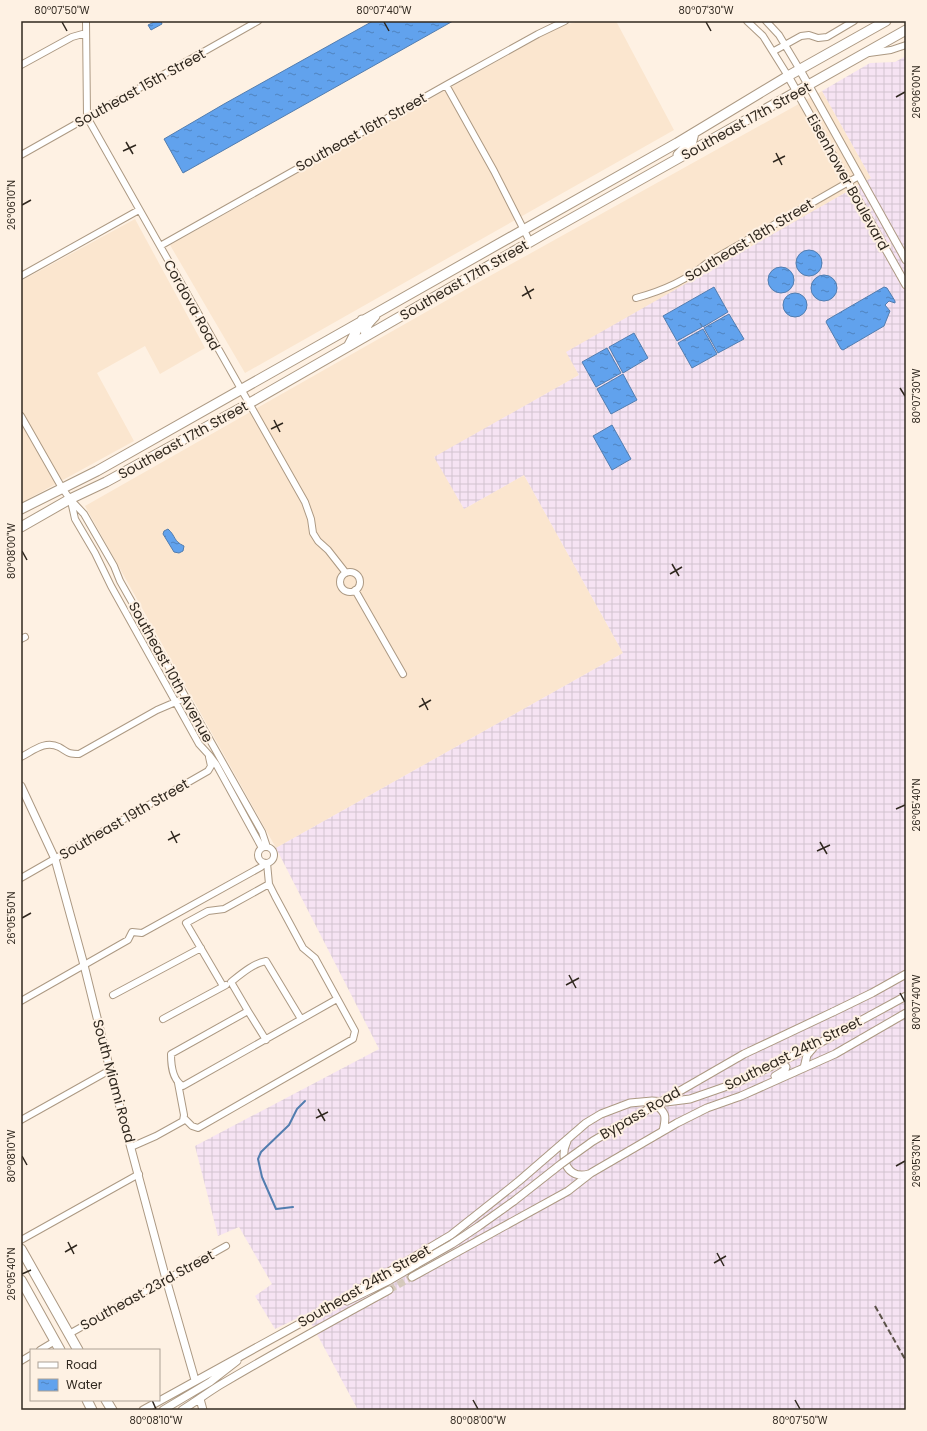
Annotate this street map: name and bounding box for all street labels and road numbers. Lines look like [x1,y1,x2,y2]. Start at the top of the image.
street label: Southeast 15th Street [71,44,209,132]
street label: Southeast 17th Street [678,77,814,165]
street label: Southeast 16th Street [292,88,430,176]
street label: Eisenhower Boulevard [802,110,894,254]
street label: Southeast 18th Street [681,194,817,286]
street label: Southeast 17th Street [396,235,532,325]
street label: Cordova Road [159,256,225,354]
street label: Southeast 17th Street [115,396,251,484]
street label: Southeast 10th Avenue [124,598,218,746]
street label: Southeast 19th Street [56,774,192,864]
street label: Southeast 24th Street [721,1011,865,1095]
street label: South Miami Road [88,1017,140,1145]
street label: Bypass Road [596,1082,684,1144]
street label: Southeast 24th Street [294,1240,434,1332]
street label: Southeast 23rd Street [76,1245,218,1335]

